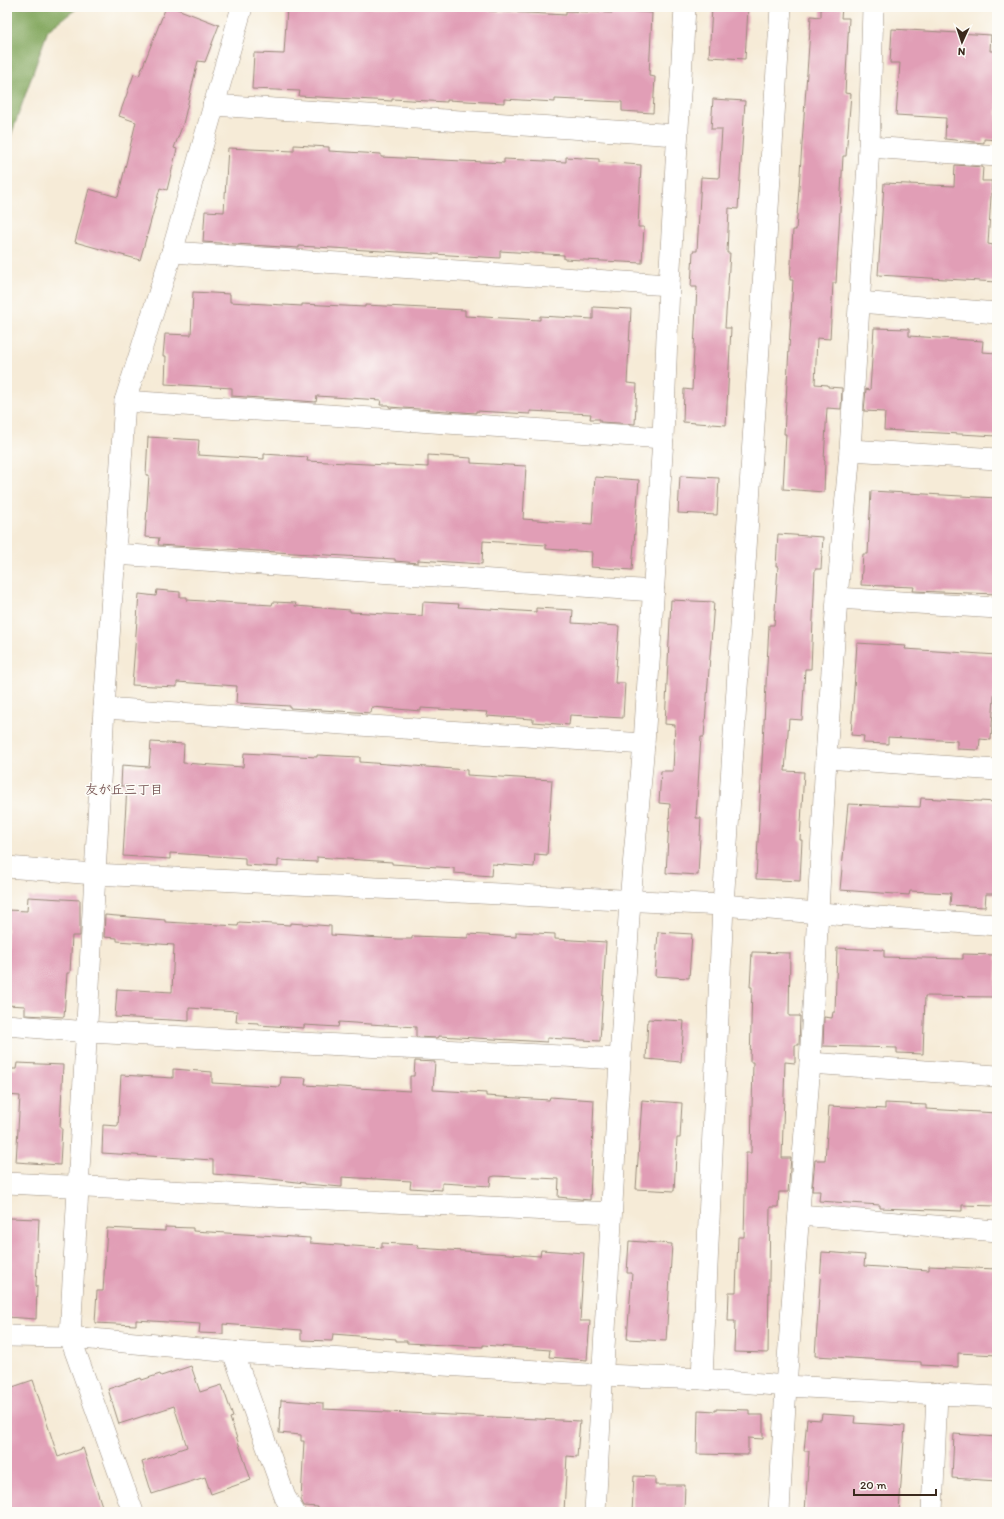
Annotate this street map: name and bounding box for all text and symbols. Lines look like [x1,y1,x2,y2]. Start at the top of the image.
north arrow [942,22,982,62]
text: N [957,45,966,58]
district label: 友が丘三丁目 [85,782,163,797]
scale bar [854,1471,936,1497]
text: 20 m [860,1478,887,1492]

